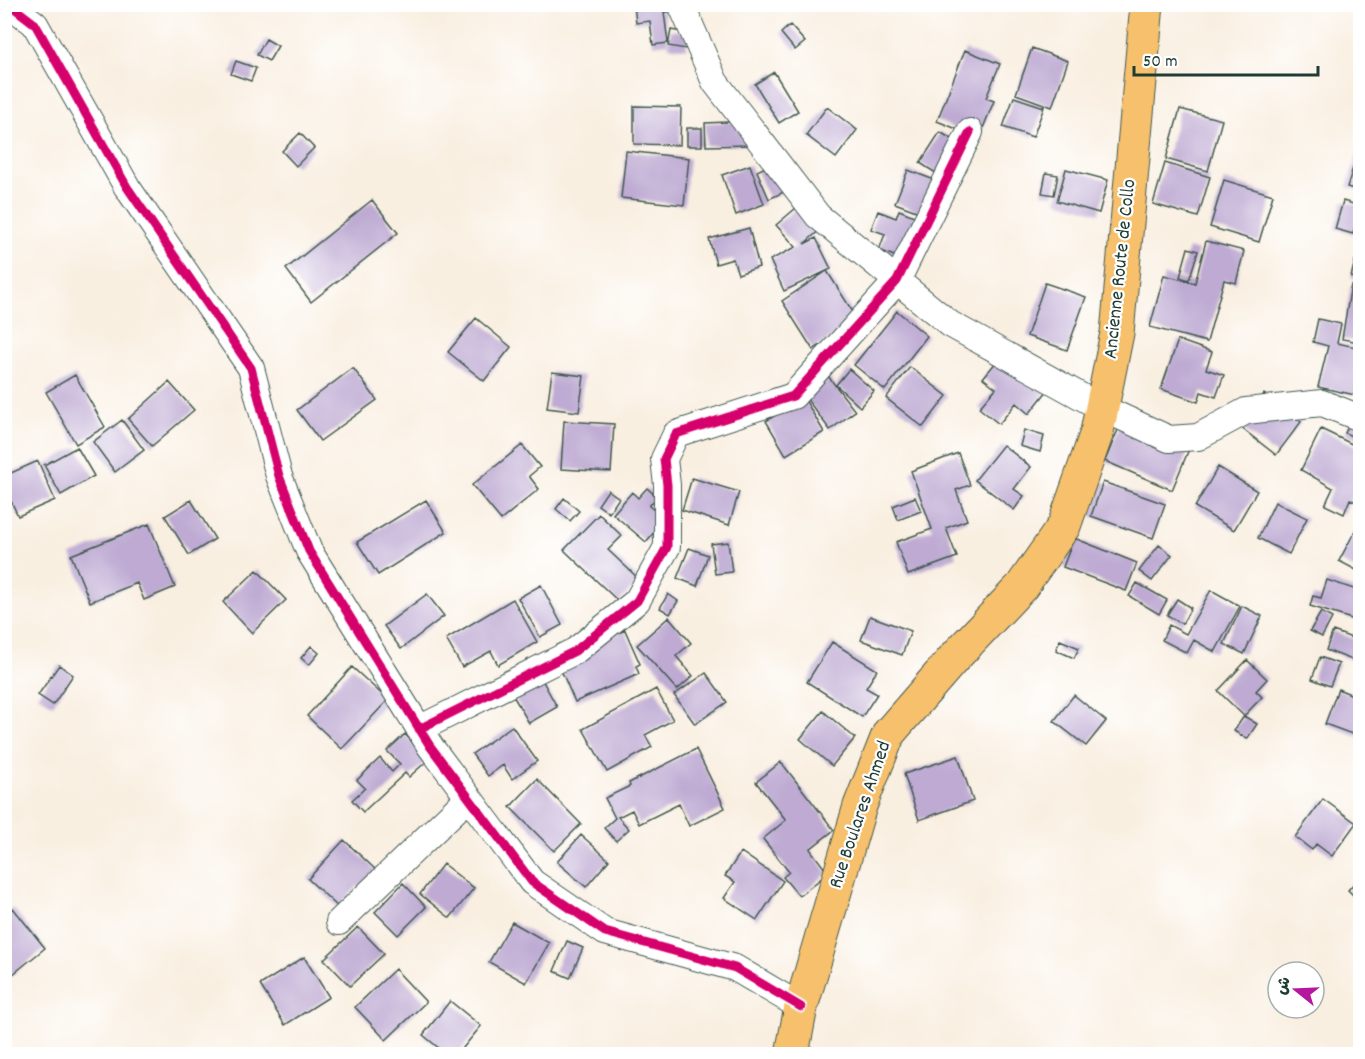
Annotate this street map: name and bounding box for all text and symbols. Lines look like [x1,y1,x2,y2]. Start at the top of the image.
scale bar [1134,39,1318,77]
text: 50 m [1143,50,1178,75]
street label: Ancienne Route de Collo [1098,178,1144,360]
street label: Rue Boulares Ahmed [823,738,899,892]
north arrow [1266,960,1326,1020]
text: ش [1270,974,1298,998]

